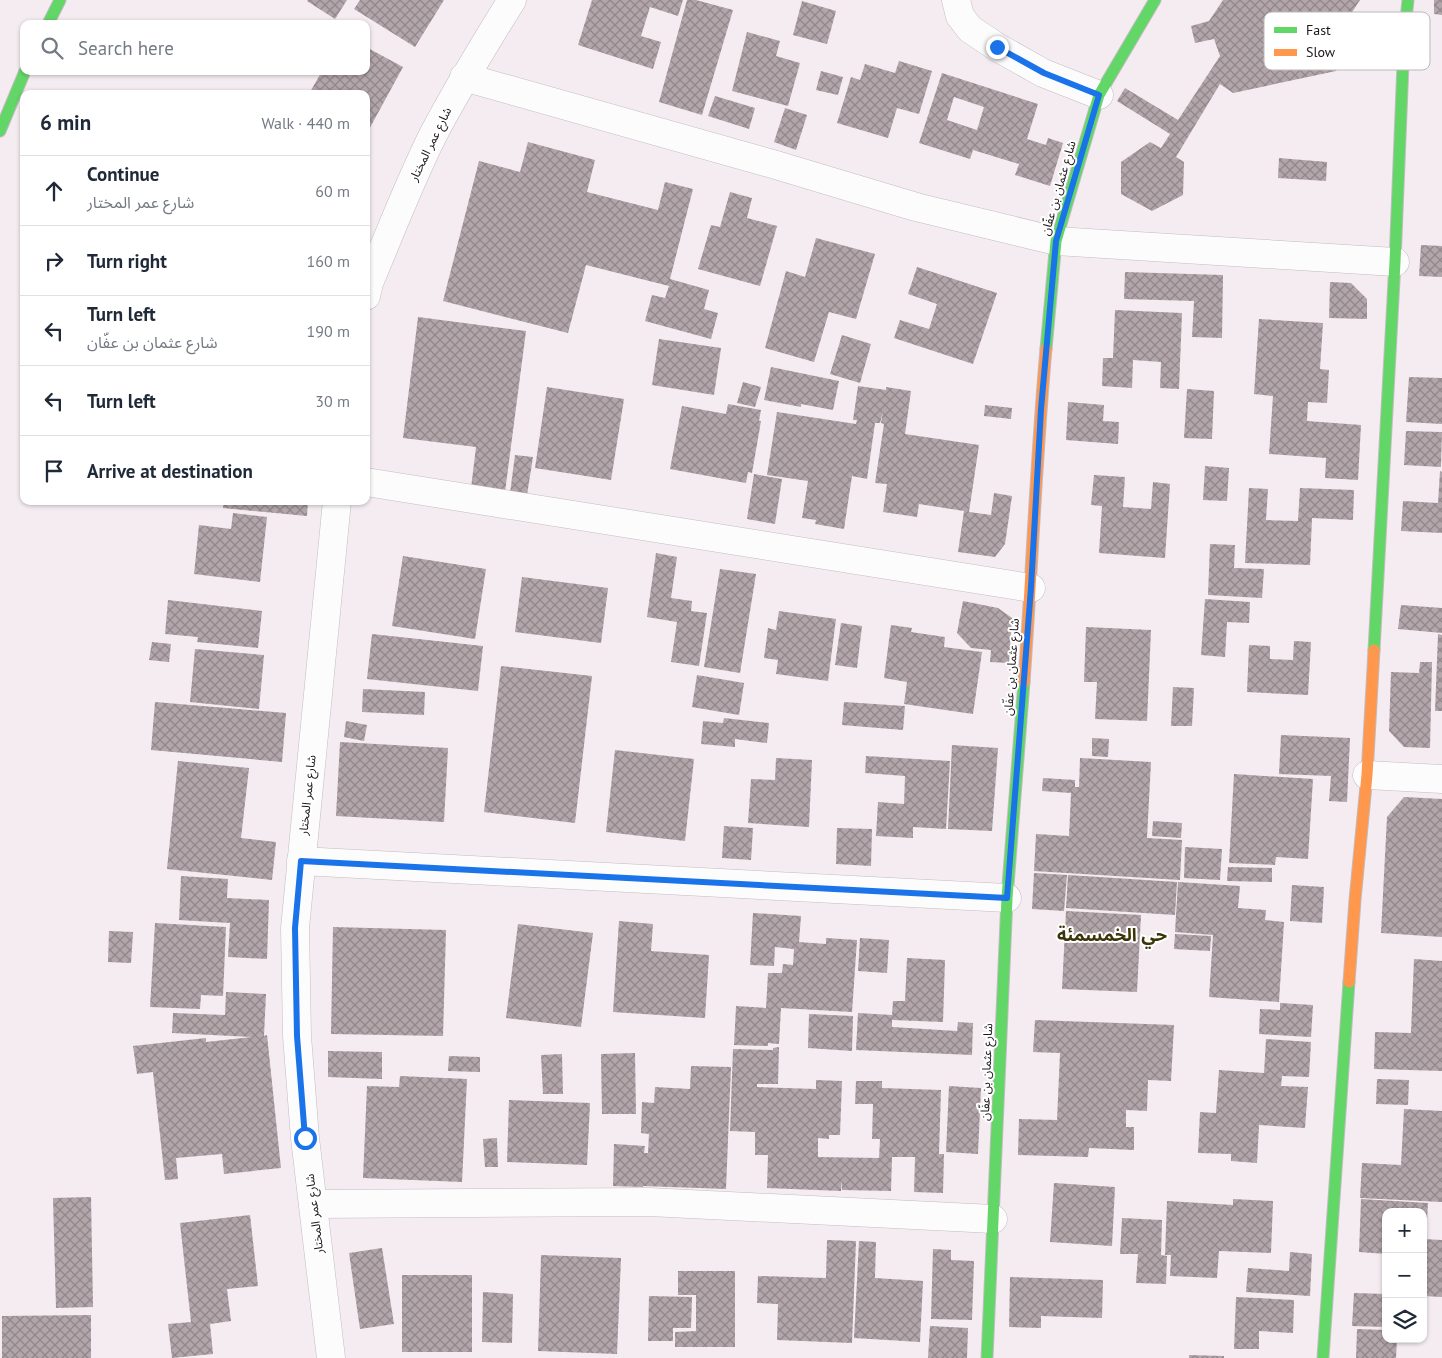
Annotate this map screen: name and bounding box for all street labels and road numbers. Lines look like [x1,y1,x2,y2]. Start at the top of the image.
street label: شارع عمر المختار [405,105,456,185]
street label: شارع عثمان بن عفّان [1037,139,1081,238]
street label: شارع عثمان بن عفّان [1000,618,1024,716]
street label: شارع عمر المختار [295,754,321,837]
street label: شارع عثمان بن عفّان [977,1023,997,1121]
street label: شارع عمر المختار [302,1173,328,1256]

